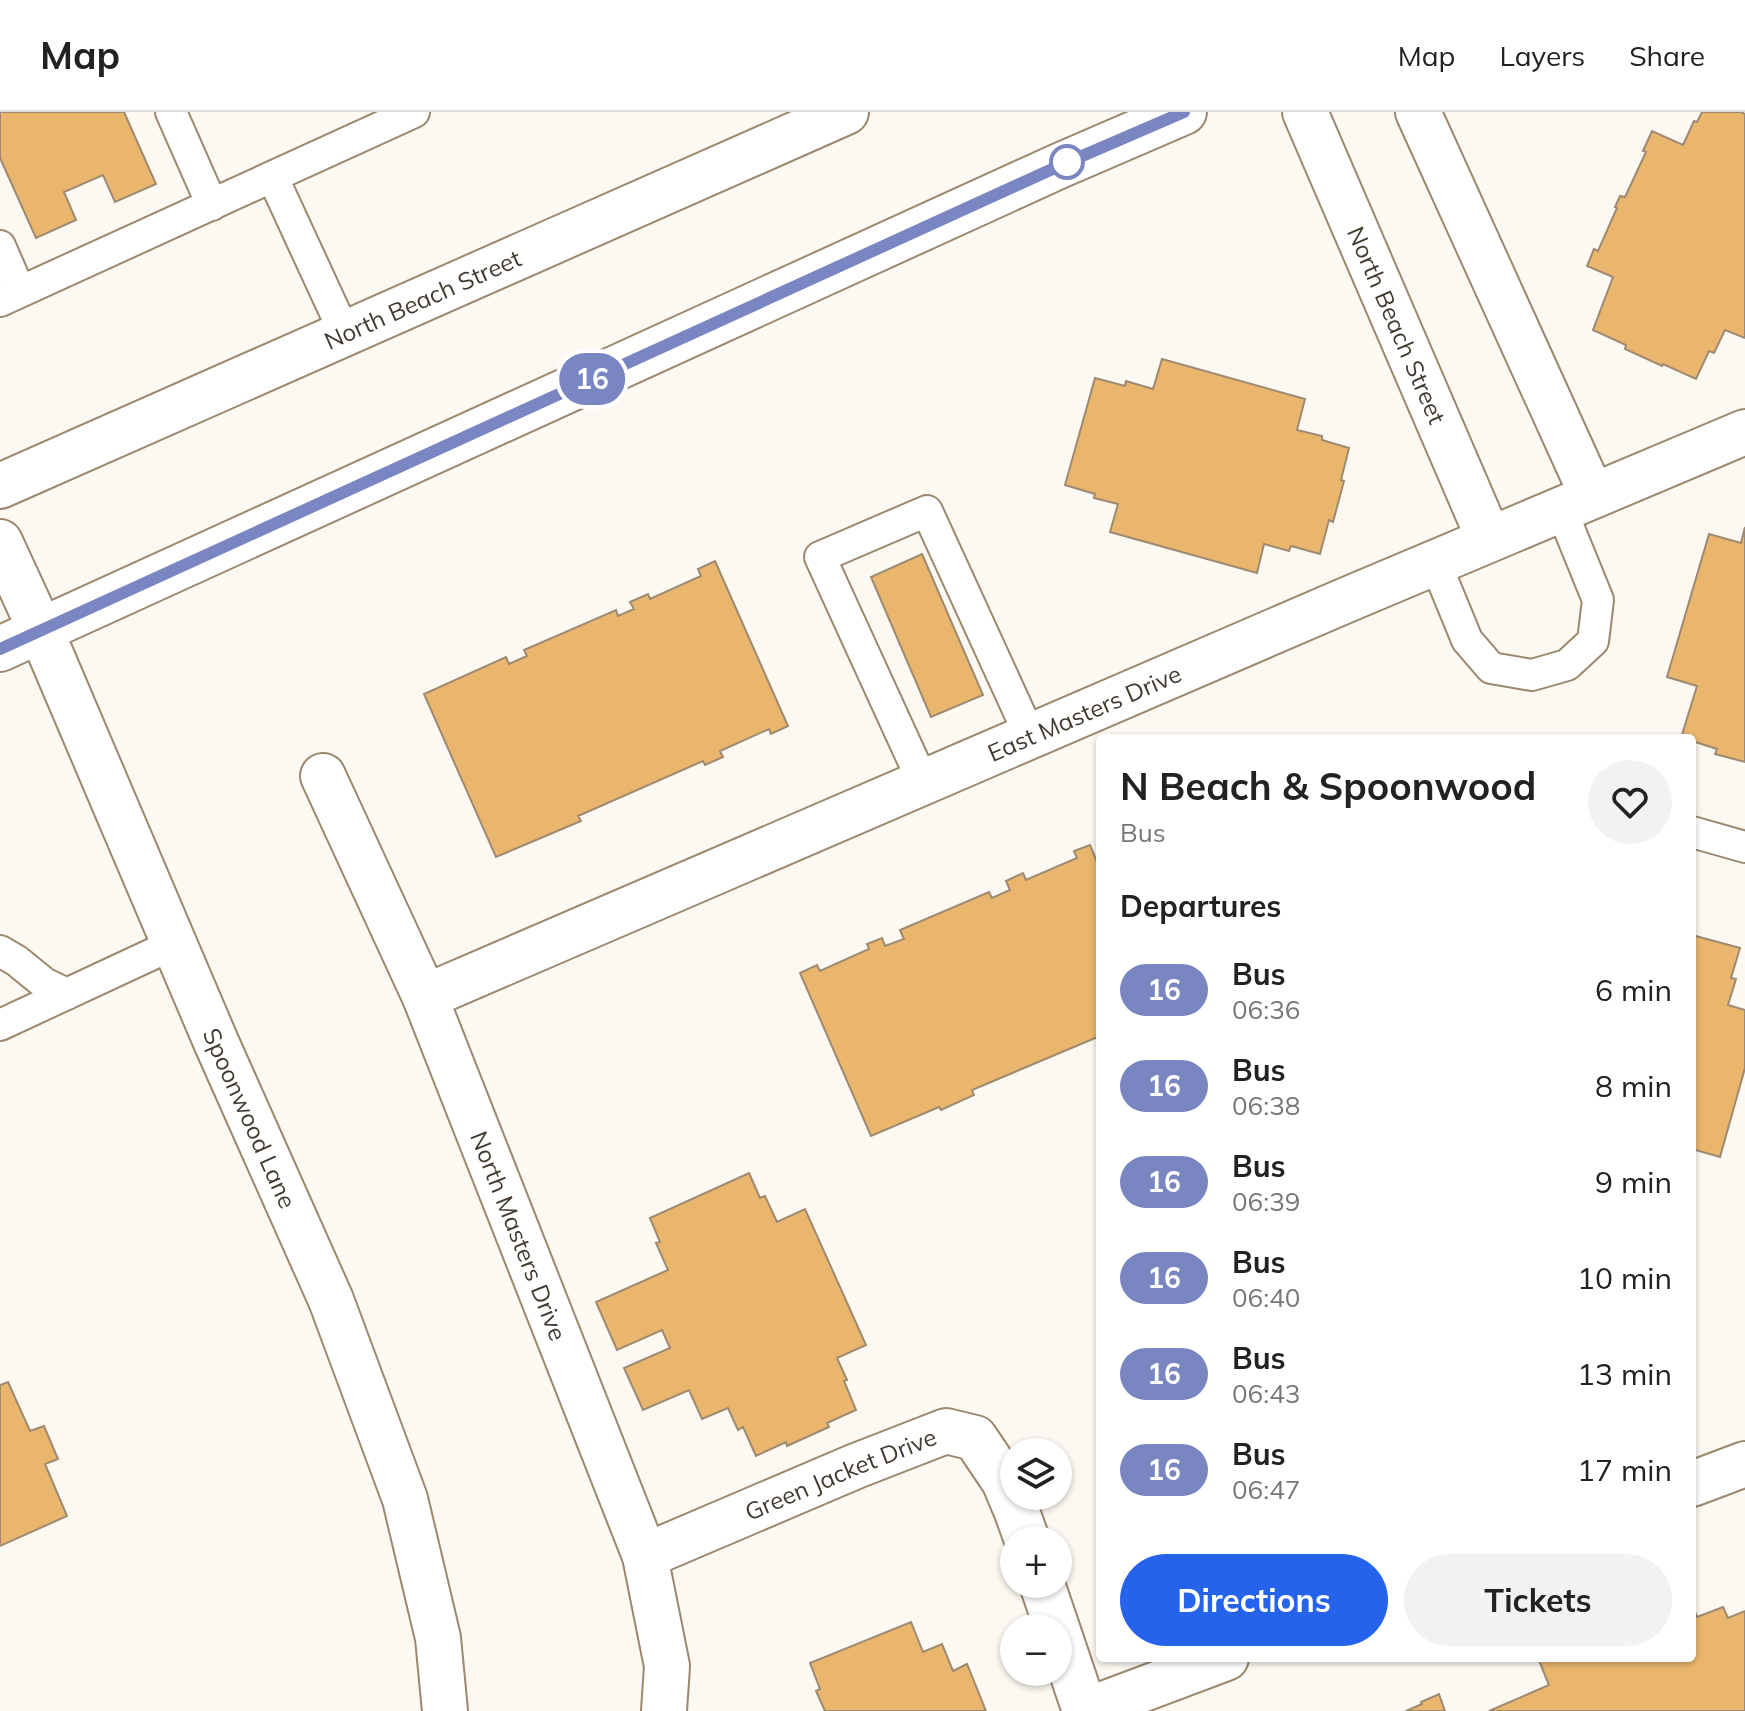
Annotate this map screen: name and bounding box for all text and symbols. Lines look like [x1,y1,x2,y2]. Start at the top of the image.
text: Map [40,31,120,79]
text: Map [1398,38,1455,73]
text: Layers [1499,38,1585,73]
text: Share [1629,38,1705,73]
unlabelled marker [1050,145,1084,179]
street label: North Beach Street [1341,222,1453,428]
street label: North Beach Street [319,243,526,356]
line badge: 16 [556,353,628,405]
text: 16 [575,361,609,396]
street label: East Masters Drive [983,658,1186,768]
button: heart [1588,760,1672,844]
text: N Beach & Spoonwood [1120,762,1536,810]
text: Bus [1120,816,1166,849]
text: Departures [1120,887,1281,925]
text: Bus [1232,955,1286,993]
text: 6 min [1595,971,1672,1009]
text: 16 [1147,972,1181,1007]
text: 06:36 [1232,993,1300,1026]
street label: Spoonwood Lane [197,1023,303,1213]
text: Bus [1232,1051,1286,1089]
text: 8 min [1595,1067,1672,1105]
text: 16 [1147,1068,1181,1103]
text: 06:38 [1232,1089,1300,1122]
street label: North Masters Drive [464,1127,574,1345]
text: Bus [1232,1147,1286,1185]
text: 9 min [1595,1163,1672,1201]
text: 16 [1147,1164,1181,1199]
text: 06:39 [1232,1185,1300,1218]
text: Bus [1232,1243,1286,1281]
text: 10 min [1577,1259,1672,1297]
text: 16 [1147,1260,1181,1295]
text: 06:40 [1232,1281,1300,1314]
text: Bus [1232,1339,1286,1377]
text: 13 min [1577,1355,1672,1393]
text: 16 [1147,1356,1181,1391]
text: 06:43 [1232,1377,1300,1410]
street label: Green Jacket Drive [740,1421,941,1527]
text: Bus [1232,1435,1286,1473]
map controls [1000,1438,1072,1686]
button: layers [1000,1438,1072,1510]
text: 17 min [1577,1451,1672,1489]
text: 16 [1147,1452,1181,1487]
text: 06:47 [1232,1473,1300,1506]
button: + [1000,1526,1072,1598]
button: Directions [1120,1554,1388,1646]
button: Tickets [1404,1554,1672,1646]
button: − [1000,1614,1072,1686]

